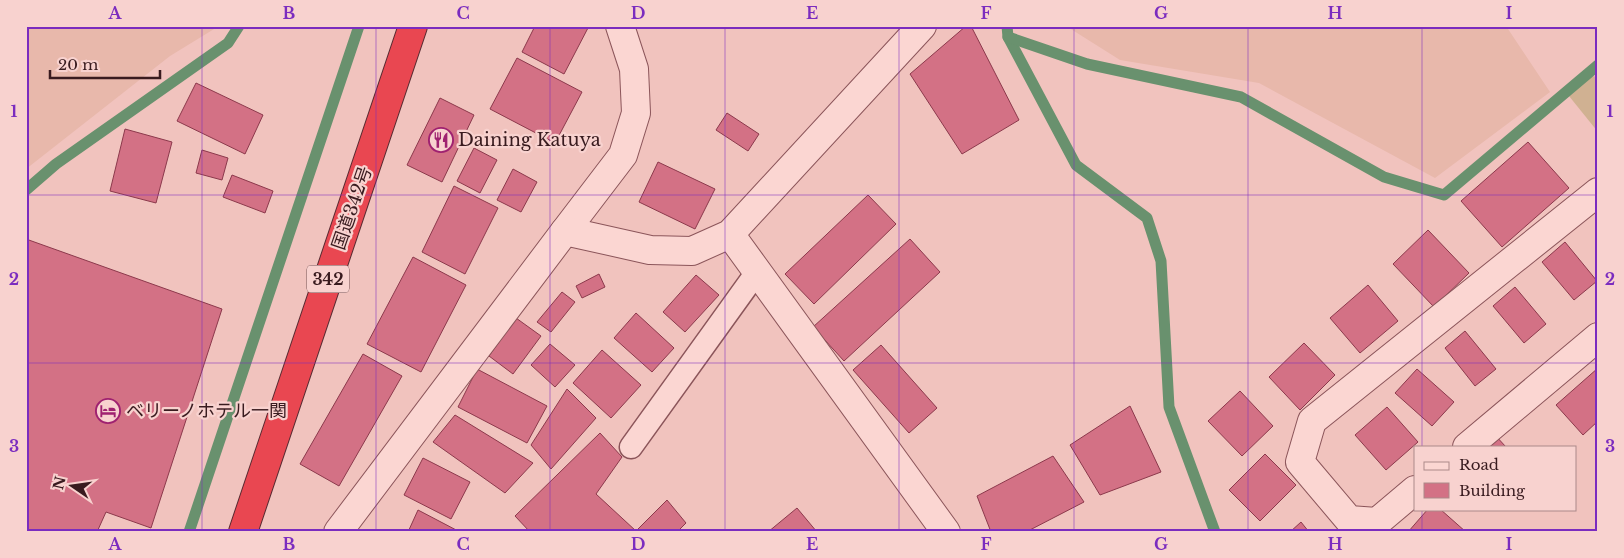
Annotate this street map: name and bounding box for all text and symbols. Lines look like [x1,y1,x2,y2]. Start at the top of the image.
text: A [108,3,123,23]
text: B [283,3,296,23]
text: C [456,3,470,23]
text: D [631,3,645,23]
text: E [806,3,818,23]
text: F [980,3,992,23]
text: G [1154,3,1168,23]
text: H [1327,3,1343,23]
text: I [1506,3,1513,23]
scale bar [50,48,160,80]
text: 20 m [58,55,98,74]
text: 1 [11,101,18,121]
text: 1 [1607,101,1614,121]
restaurant icon: Daining Katuya [428,127,454,153]
place label: Daining Katuya [458,129,601,151]
street label: 国道342号 [327,163,377,253]
road number: 342 [307,266,349,292]
text: 2 [9,269,19,289]
text: 2 [1605,269,1615,289]
hotel icon: ベリーノホテル一関 [95,398,121,424]
place label: ベリーノホテル一関 [126,400,287,422]
text: 3 [9,436,19,456]
text: 3 [1605,436,1615,456]
legend [1414,446,1576,510]
text: Road [1459,455,1499,474]
north arrow [48,460,98,510]
text: N [49,475,70,492]
text: Building [1459,481,1526,500]
text: A [108,534,123,554]
text: B [283,534,296,554]
text: C [456,534,470,554]
text: D [631,534,645,554]
text: E [806,534,818,554]
text: F [980,534,992,554]
text: G [1154,534,1168,554]
text: H [1327,534,1343,554]
text: I [1506,534,1513,554]

